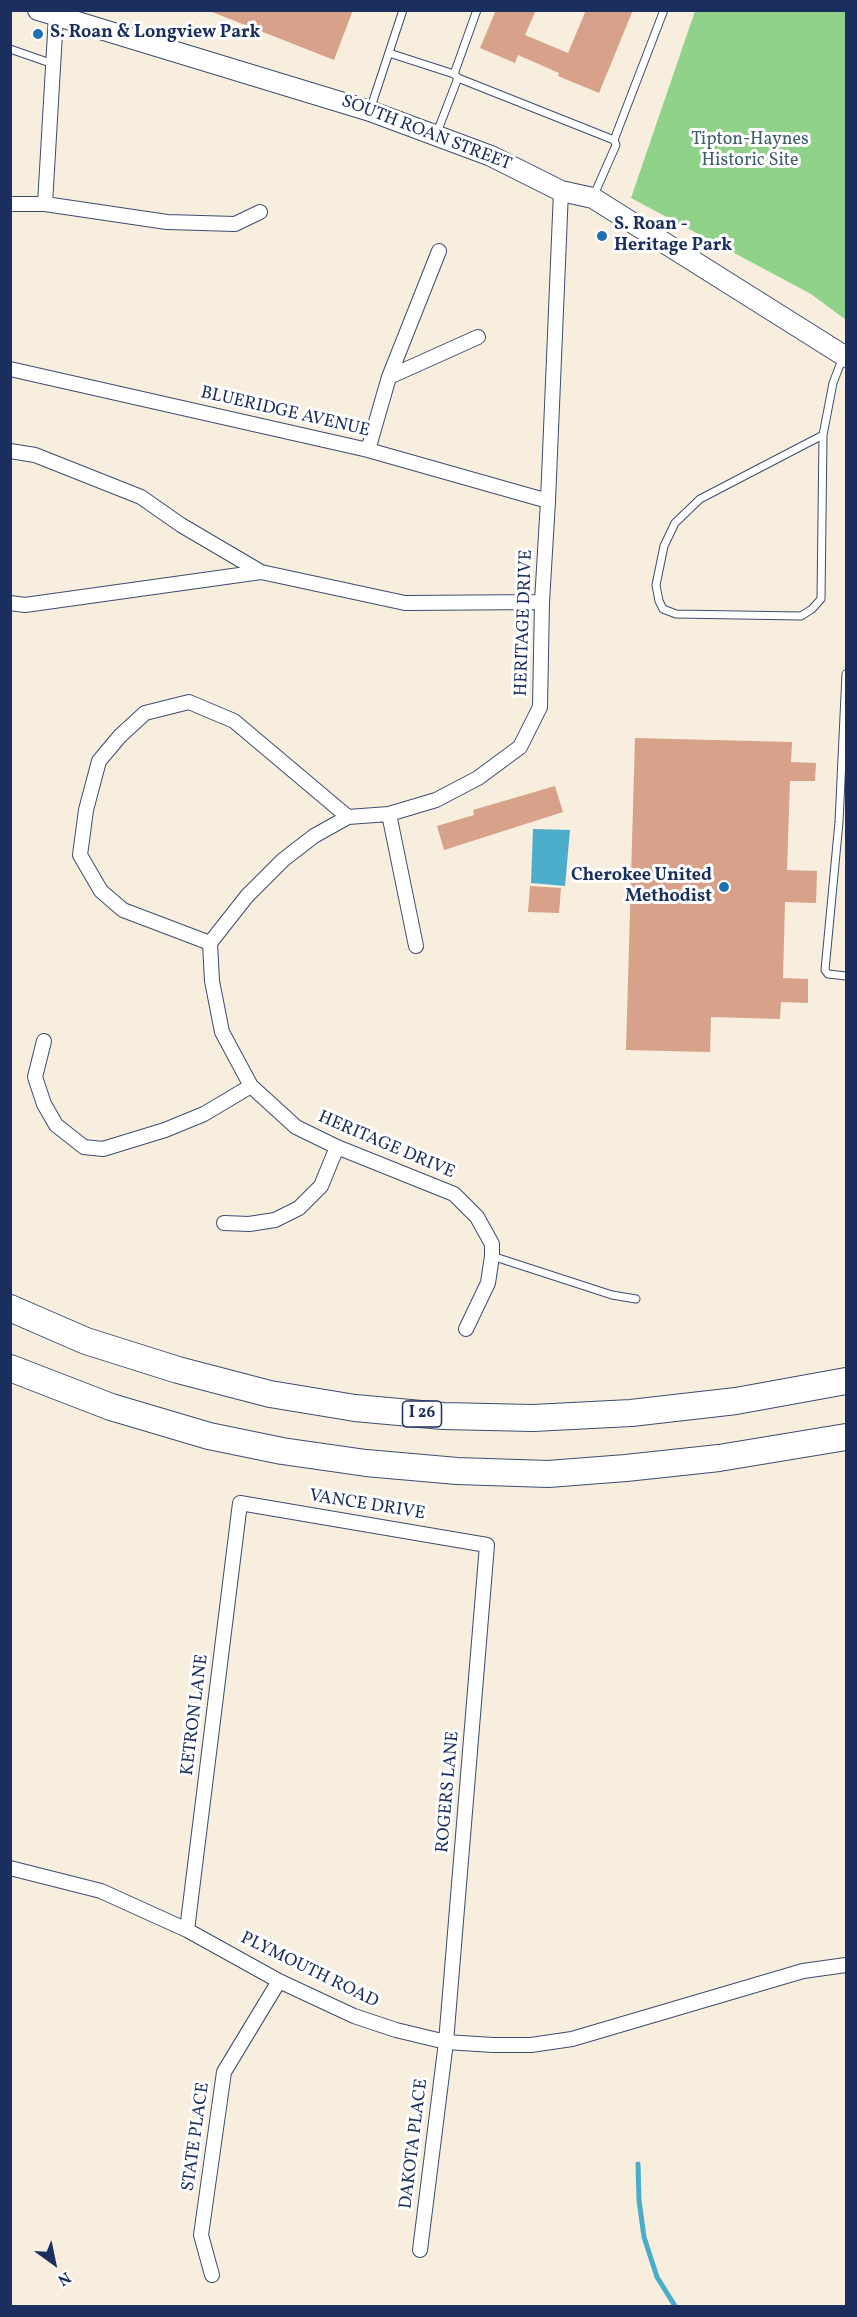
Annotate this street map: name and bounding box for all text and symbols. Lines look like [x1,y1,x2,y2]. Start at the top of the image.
place label: S. Roan & Longview Park [50,23,260,45]
marker: S. Roan & Longview Park [31,27,45,41]
street label: SOUTH ROAN STREET [338,92,514,176]
park label: Tipton-Haynes Historic Site [691,130,809,172]
place label: S. Roan - Heritage Park [614,215,732,258]
marker: S. Roan - Heritage Park [595,229,609,243]
street label: BLUERIDGE AVENUE [198,383,372,443]
street label: HERITAGE DRIVE [512,549,538,697]
place label: Cherokee United Methodist [571,866,712,908]
marker: Cherokee United Methodist [717,880,731,894]
street label: HERITAGE DRIVE [314,1107,458,1185]
road number: I 26 [402,1401,442,1427]
street label: VANCE DRIVE [307,1486,427,1526]
street label: KETRON LANE [178,1653,214,1777]
street label: ROGERS LANE [433,1730,465,1854]
street label: PLYMOUTH ROAD [236,1928,382,2014]
street label: DAKOTA PLACE [396,2078,434,2210]
street label: STATE PLACE [179,2081,215,2193]
north arrow [24,2233,84,2293]
text: N [53,2266,75,2290]

